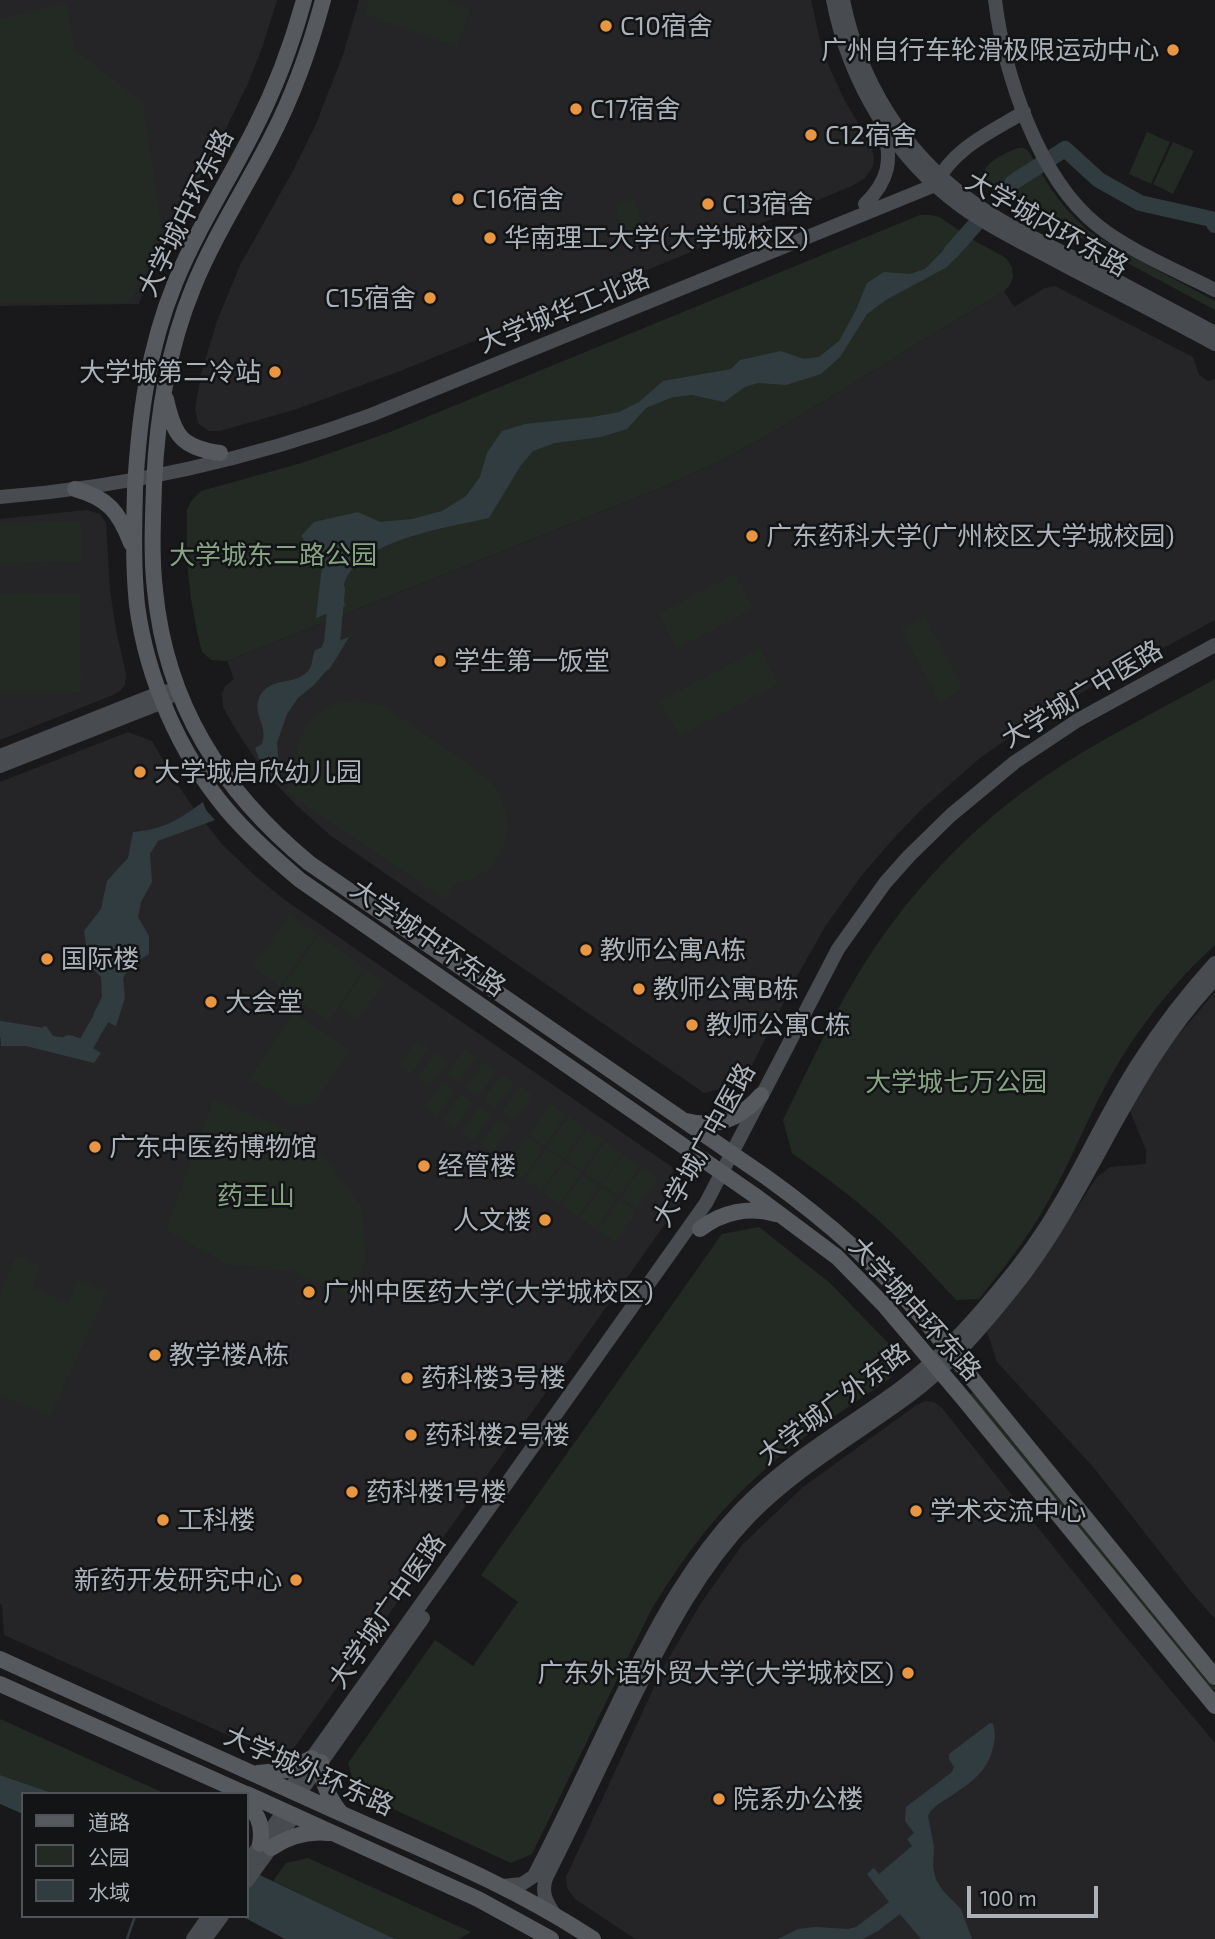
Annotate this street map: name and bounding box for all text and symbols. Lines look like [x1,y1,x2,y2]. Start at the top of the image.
place label: C10宿舍 [620,10,713,42]
marker: C10宿舍 [598,18,614,34]
place label: 广州自行车轮滑极限运动中心 [821,34,1159,66]
marker: 广州自行车轮滑极限运动中心 [1165,42,1181,58]
place label: C17宿舍 [590,93,680,125]
marker: C17宿舍 [568,101,584,117]
place label: C12宿舍 [825,119,917,151]
street label: 大学城中环东路 [132,124,240,302]
marker: C12宿舍 [803,127,819,143]
street label: 大学城内环东路 [960,165,1134,283]
place label: C16宿舍 [472,183,564,215]
place label: C13宿舍 [722,188,814,220]
marker: C16宿舍 [450,191,466,207]
marker: C13宿舍 [700,196,716,212]
place label: 华南理工大学(大学城校区) [504,222,809,254]
marker: 华南理工大学(大学城校区) [482,230,498,246]
street label: 大学城华工北路 [474,262,654,360]
place label: C15宿舍 [325,282,416,314]
marker: C15宿舍 [422,290,438,306]
place label: 大学城第二冷站 [79,356,261,388]
marker: 大学城第二冷站 [267,364,283,380]
place label: 广东药科大学(广州校区大学城校园) [766,520,1175,552]
marker: 广东药科大学(广州校区大学城校园) [744,528,760,544]
park label: 大学城东二路公园 [169,539,377,571]
street label: 大学城广中医路 [996,634,1168,754]
place label: 学生第一饭堂 [454,645,610,677]
marker: 学生第一饭堂 [432,653,448,669]
place label: 大学城启欣幼儿园 [154,756,362,788]
marker: 大学城启欣幼儿园 [132,764,148,780]
street label: 大学城中环东路 [345,873,511,1003]
place label: 教师公寓A栋 [600,934,746,966]
marker: 教师公寓A栋 [578,942,594,958]
place label: 国际楼 [61,943,139,975]
marker: 国际楼 [39,951,55,967]
place label: 教师公寓B栋 [653,973,799,1005]
marker: 教师公寓B栋 [631,981,647,997]
place label: 大会堂 [225,986,303,1018]
marker: 大会堂 [203,994,219,1010]
place label: 教师公寓C栋 [706,1009,851,1041]
marker: 教师公寓C栋 [684,1017,700,1033]
street label: 大学城广中医路 [646,1058,762,1232]
park label: 大学城七万公园 [865,1066,1047,1098]
place label: 广东中医药博物馆 [109,1131,317,1163]
marker: 广东中医药博物馆 [87,1139,103,1155]
place label: 经管楼 [438,1150,516,1182]
marker: 经管楼 [416,1158,432,1174]
park label: 药王山 [217,1180,295,1212]
place label: 人文楼 [453,1204,531,1236]
marker: 人文楼 [537,1212,553,1228]
street label: 大学城中环东路 [843,1231,987,1387]
place label: 广州中医药大学(大学城校区) [323,1276,654,1308]
marker: 广州中医药大学(大学城校区) [301,1284,317,1300]
street label: 大学城广外东路 [752,1337,916,1471]
place label: 教学楼A栋 [169,1339,289,1371]
marker: 教学楼A栋 [147,1347,163,1363]
place label: 药科楼3号楼 [421,1362,565,1394]
marker: 药科楼3号楼 [399,1370,415,1386]
place label: 药科楼2号楼 [425,1419,570,1451]
marker: 药科楼2号楼 [403,1427,419,1443]
place label: 药科楼1号楼 [366,1476,506,1508]
marker: 药科楼1号楼 [344,1484,360,1500]
place label: 学术交流中心 [930,1495,1086,1527]
marker: 学术交流中心 [908,1503,924,1519]
place label: 工科楼 [177,1504,255,1536]
marker: 工科楼 [155,1512,171,1528]
street label: 大学城广中医路 [322,1528,452,1694]
place label: 新药开发研究中心 [74,1564,282,1596]
marker: 新药开发研究中心 [288,1572,304,1588]
place label: 广东外语外贸大学(大学城校区) [537,1657,894,1689]
marker: 广东外语外贸大学(大学城校区) [900,1665,916,1681]
street label: 大学城外环东路 [220,1720,398,1822]
place label: 院系办公楼 [733,1783,863,1815]
marker: 院系办公楼 [711,1791,727,1807]
legend [21,1792,248,1918]
text: 道路 [88,1809,130,1834]
text: 公园 [88,1844,130,1869]
scale bar [970,1872,1101,1916]
text: 水域 [88,1879,130,1904]
text: 100 m [980,1885,1037,1910]

